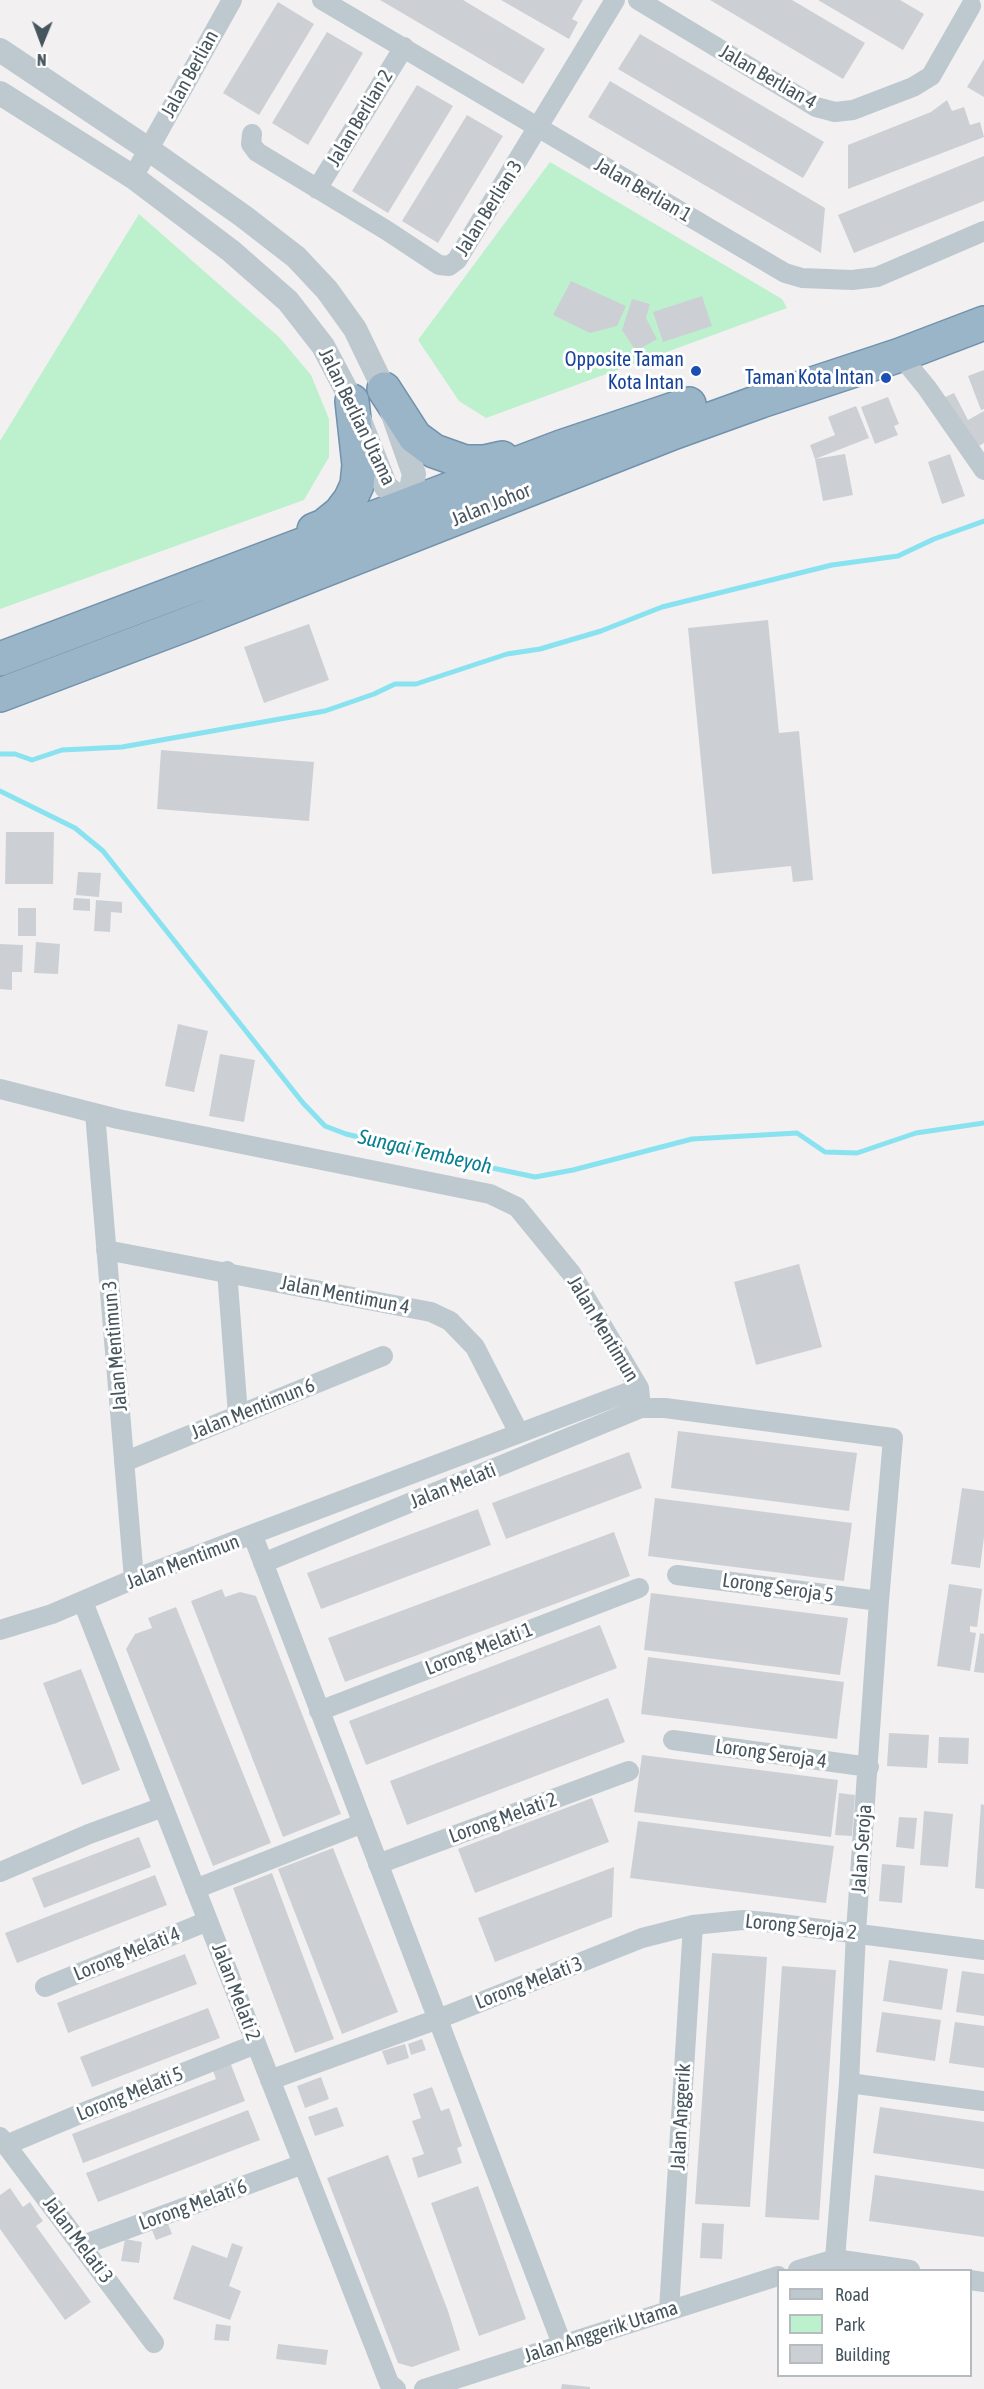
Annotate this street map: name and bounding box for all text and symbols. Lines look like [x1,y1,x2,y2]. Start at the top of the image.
north arrow [12,12,72,72]
street label: Jalan Berlian [156,26,224,122]
street label: Jalan Berlian 4 [715,40,821,114]
text: N [37,51,47,69]
street label: Jalan Berlian 2 [322,65,398,171]
street label: Jalan Berlian 1 [590,153,696,227]
street label: Jalan Berlian 3 [450,156,528,260]
street label: Jalan Berlian Utama [313,345,401,489]
place label: Opposite Taman Kota Intan [565,348,684,395]
marker: Opposite Taman Kota Intan [689,364,703,378]
place label: Taman Kota Intan [745,366,874,390]
marker: Taman Kota Intan [879,371,893,385]
street label: Jalan Johor [448,478,534,532]
water label: Sungai Tembeyoh [356,1124,494,1180]
street label: Jalan Mentimun 4 [278,1271,412,1319]
street label: Jalan Mentimun [562,1272,644,1386]
street label: Jalan Mentimun 3 [97,1280,133,1412]
street label: Jalan Mentimun 6 [188,1373,318,1445]
street label: Jalan Melati [407,1458,499,1514]
street label: Jalan Mentimun [123,1529,243,1595]
street label: Lorong Seroja 5 [721,1568,835,1608]
street label: Lorong Melati 1 [422,1618,536,1680]
street label: Lorong Seroja 4 [714,1734,828,1774]
street label: Lorong Melati 2 [446,1787,560,1849]
street label: Jalan Seroja [847,1804,877,1894]
street label: Lorong Seroja 2 [744,1909,858,1945]
street label: Lorong Melati 4 [70,1922,184,1986]
street label: Jalan Melati 2 [206,1940,266,2044]
street label: Lorong Melati 3 [472,1952,586,2014]
street label: Lorong Melati 5 [73,2062,187,2126]
street label: Jalan Anggerik [666,2063,696,2171]
street label: Lorong Melati 6 [136,2174,250,2236]
street label: Jalan Melati 3 [38,2192,118,2288]
legend [777,2269,972,2377]
text: Road [835,2284,869,2305]
street label: Jalan Anggerik Utama [521,2296,681,2368]
text: Park [835,2314,865,2335]
text: Building [835,2344,890,2365]

